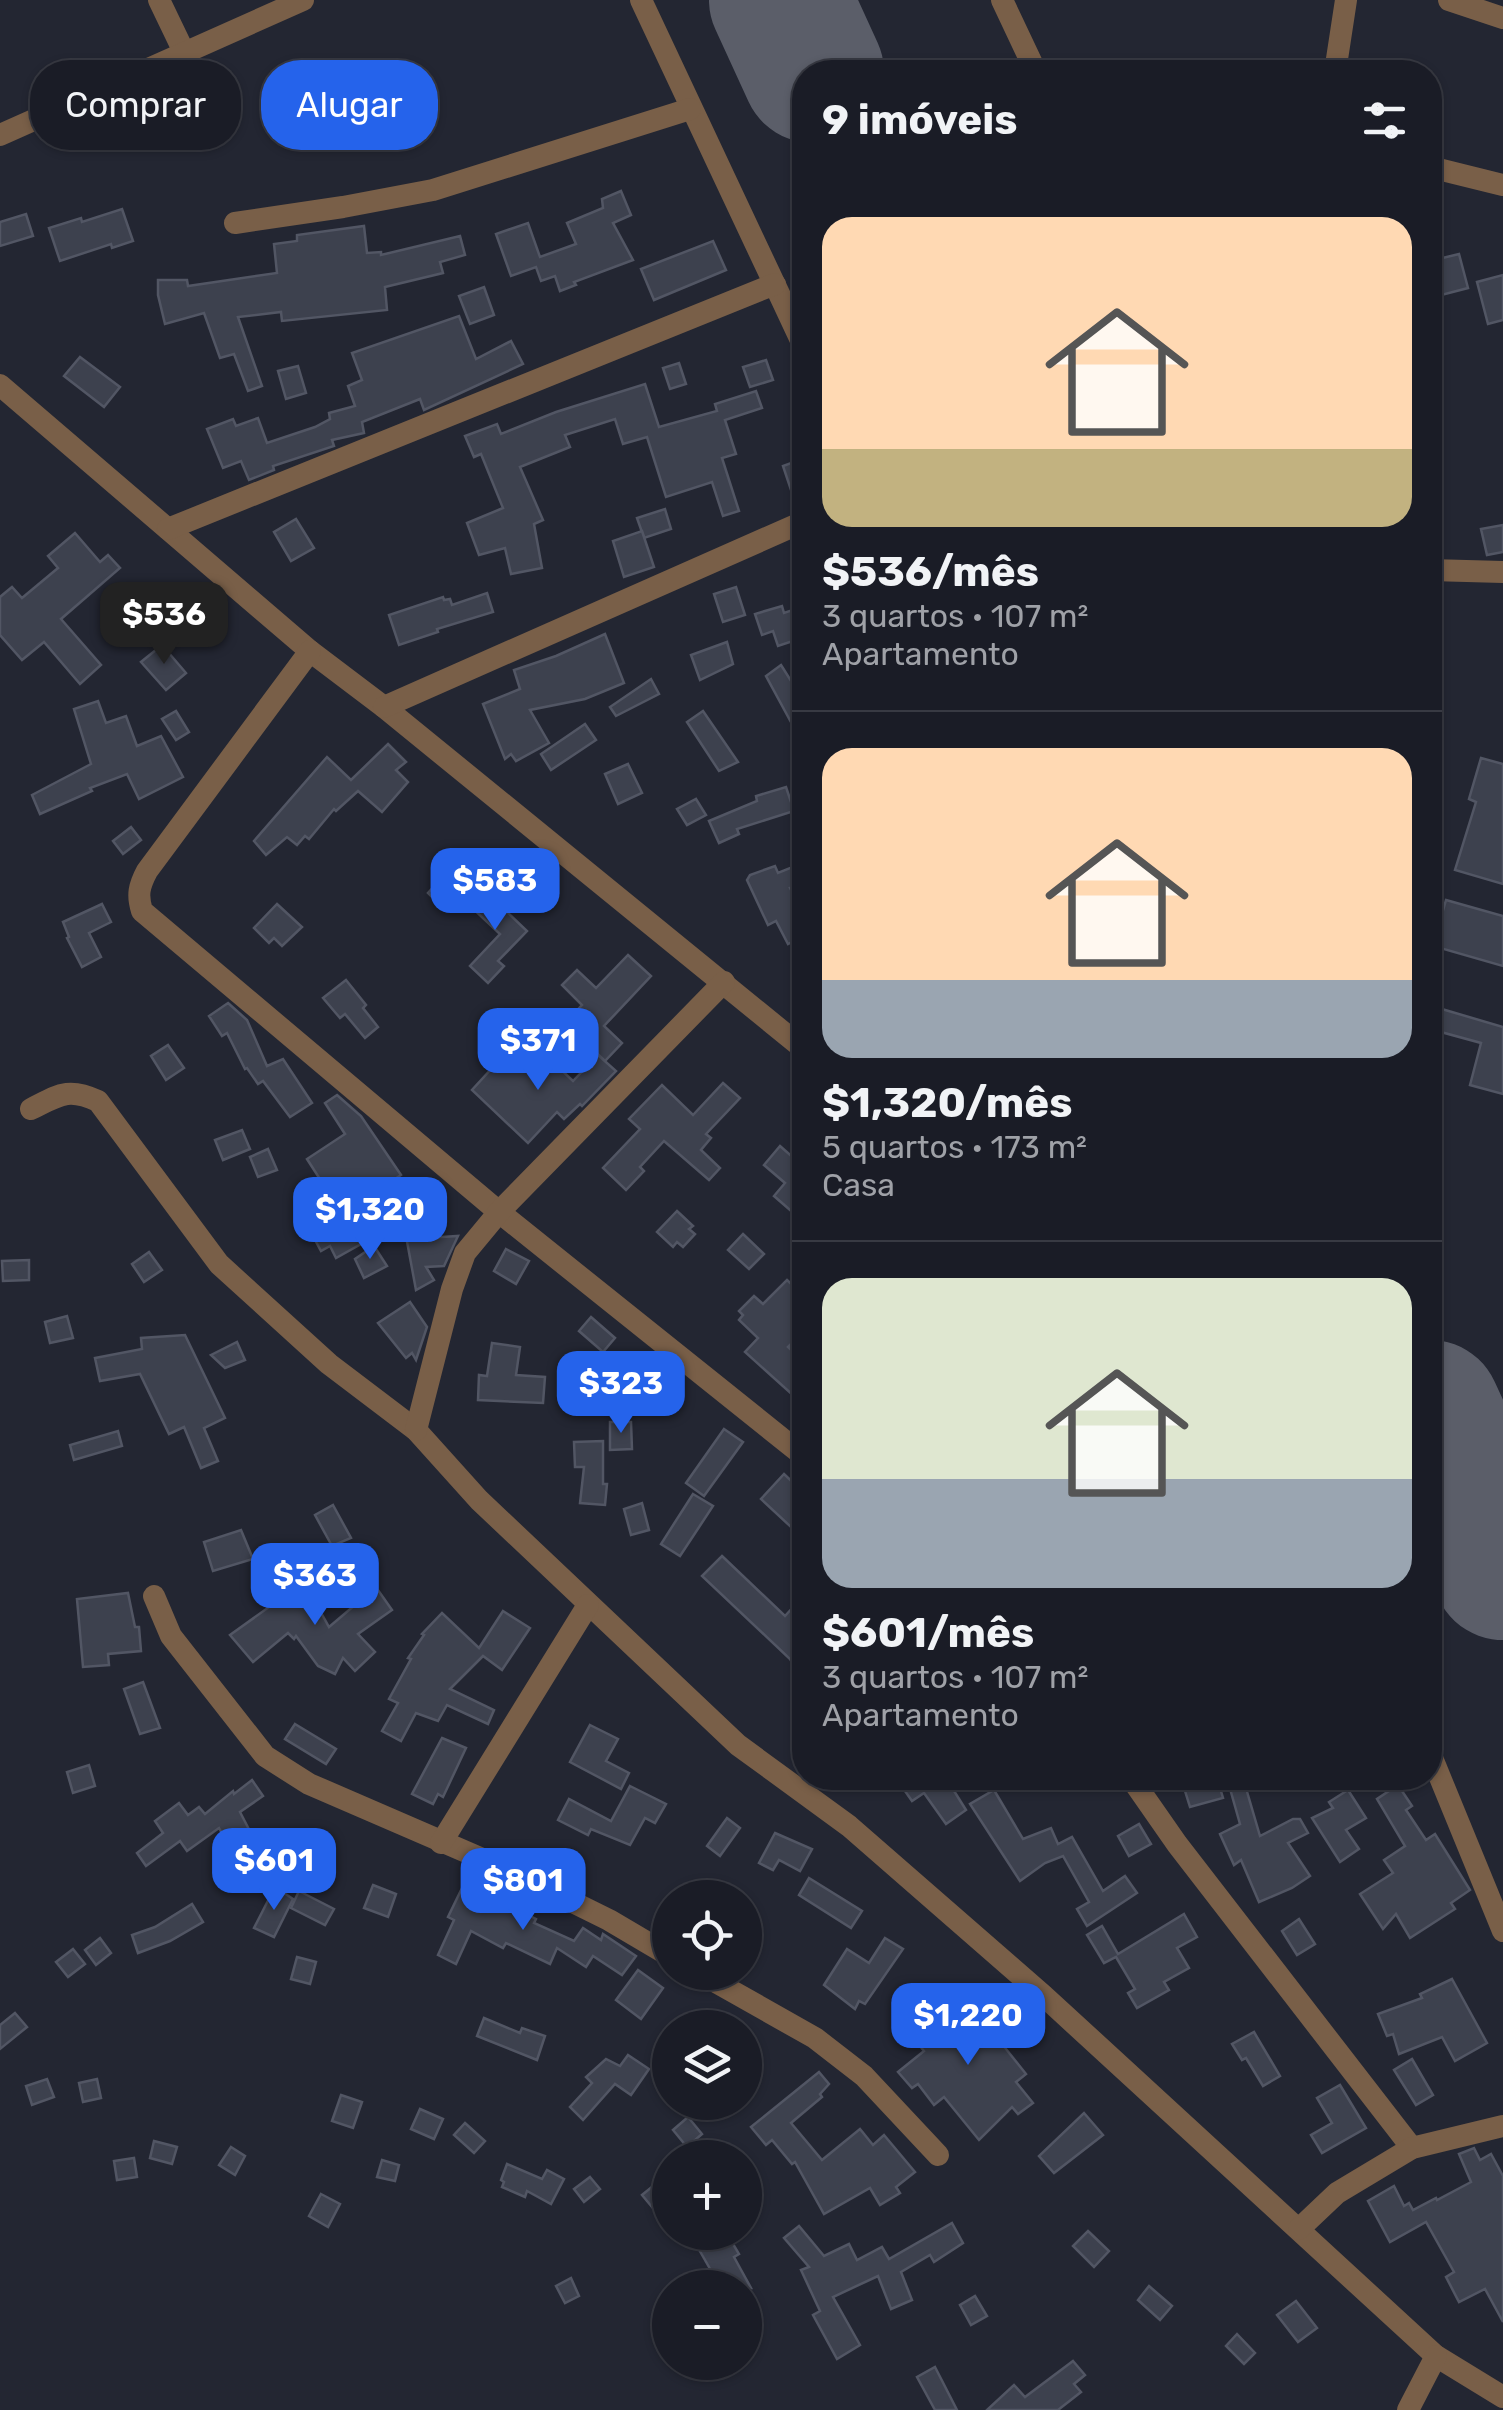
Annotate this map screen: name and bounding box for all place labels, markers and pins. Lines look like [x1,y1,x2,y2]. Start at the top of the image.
pin: $536 [105,582,223,667]
pin: $583 [436,848,554,933]
pin: $371 [479,1008,597,1093]
pin: $1,320 [289,1177,451,1262]
pin: $323 [562,1351,680,1436]
pin: $363 [256,1543,374,1628]
pin: $601 [215,1828,333,1913]
pin: $801 [464,1848,582,1933]
pin: $1,220 [887,1983,1049,2068]

